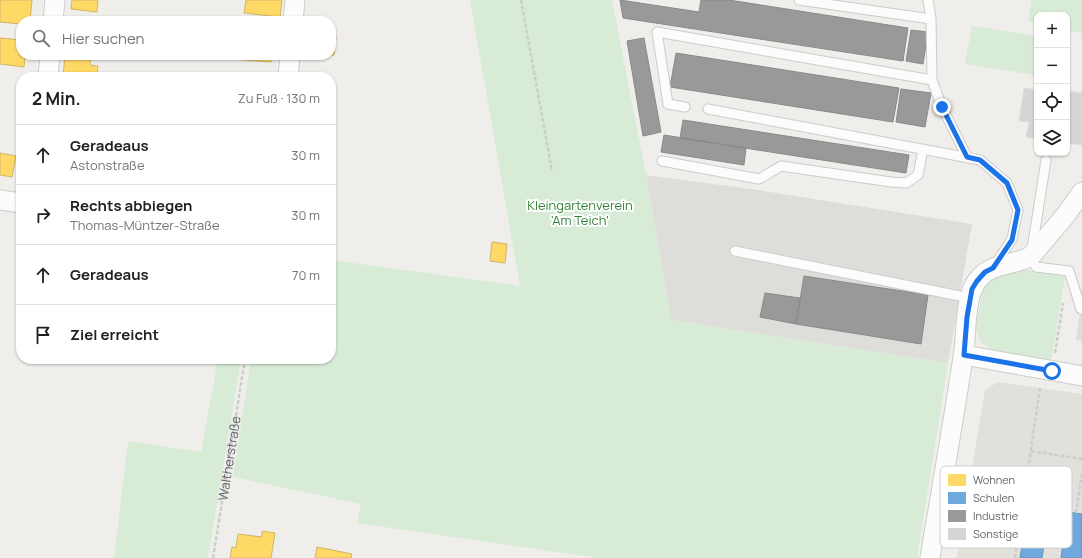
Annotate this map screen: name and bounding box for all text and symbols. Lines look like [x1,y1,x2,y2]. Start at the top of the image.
map controls [1034,12,1070,156]
button: + [1034,12,1070,48]
search box [16,16,336,60]
icon: search [30,27,52,49]
text: Hier suchen [62,28,144,49]
button: − [1034,48,1070,84]
button: locate [1034,84,1070,120]
text: 2 Min. [32,87,81,110]
text: Zu Fuß · 130 m [238,89,320,107]
route end [933,98,951,116]
button: layers [1034,120,1070,156]
text: Geradeaus [70,135,149,156]
icon: ahead [32,144,54,166]
text: 30 m [291,146,320,164]
text: Astonstraße [70,156,144,174]
text: Rechts abbiegen [70,195,192,216]
park label: Kleingartenverein 'Am Teich' [527,196,633,229]
icon: right [32,204,54,226]
text: 30 m [291,206,320,224]
text: Thomas-Müntzer-Straße [70,216,220,234]
icon: ahead [32,264,54,286]
text: Geradeaus [70,264,149,285]
text: 70 m [292,266,320,284]
icon: arrive [32,324,54,346]
text: Ziel erreicht [70,324,159,345]
route start [1043,362,1061,380]
street label: Waltherstraße [213,414,245,502]
legend [940,466,1072,548]
text: Wohnen [973,472,1015,487]
text: Schulen [973,490,1014,505]
text: Industrie [973,508,1019,523]
text: Sonstige [973,526,1019,541]

